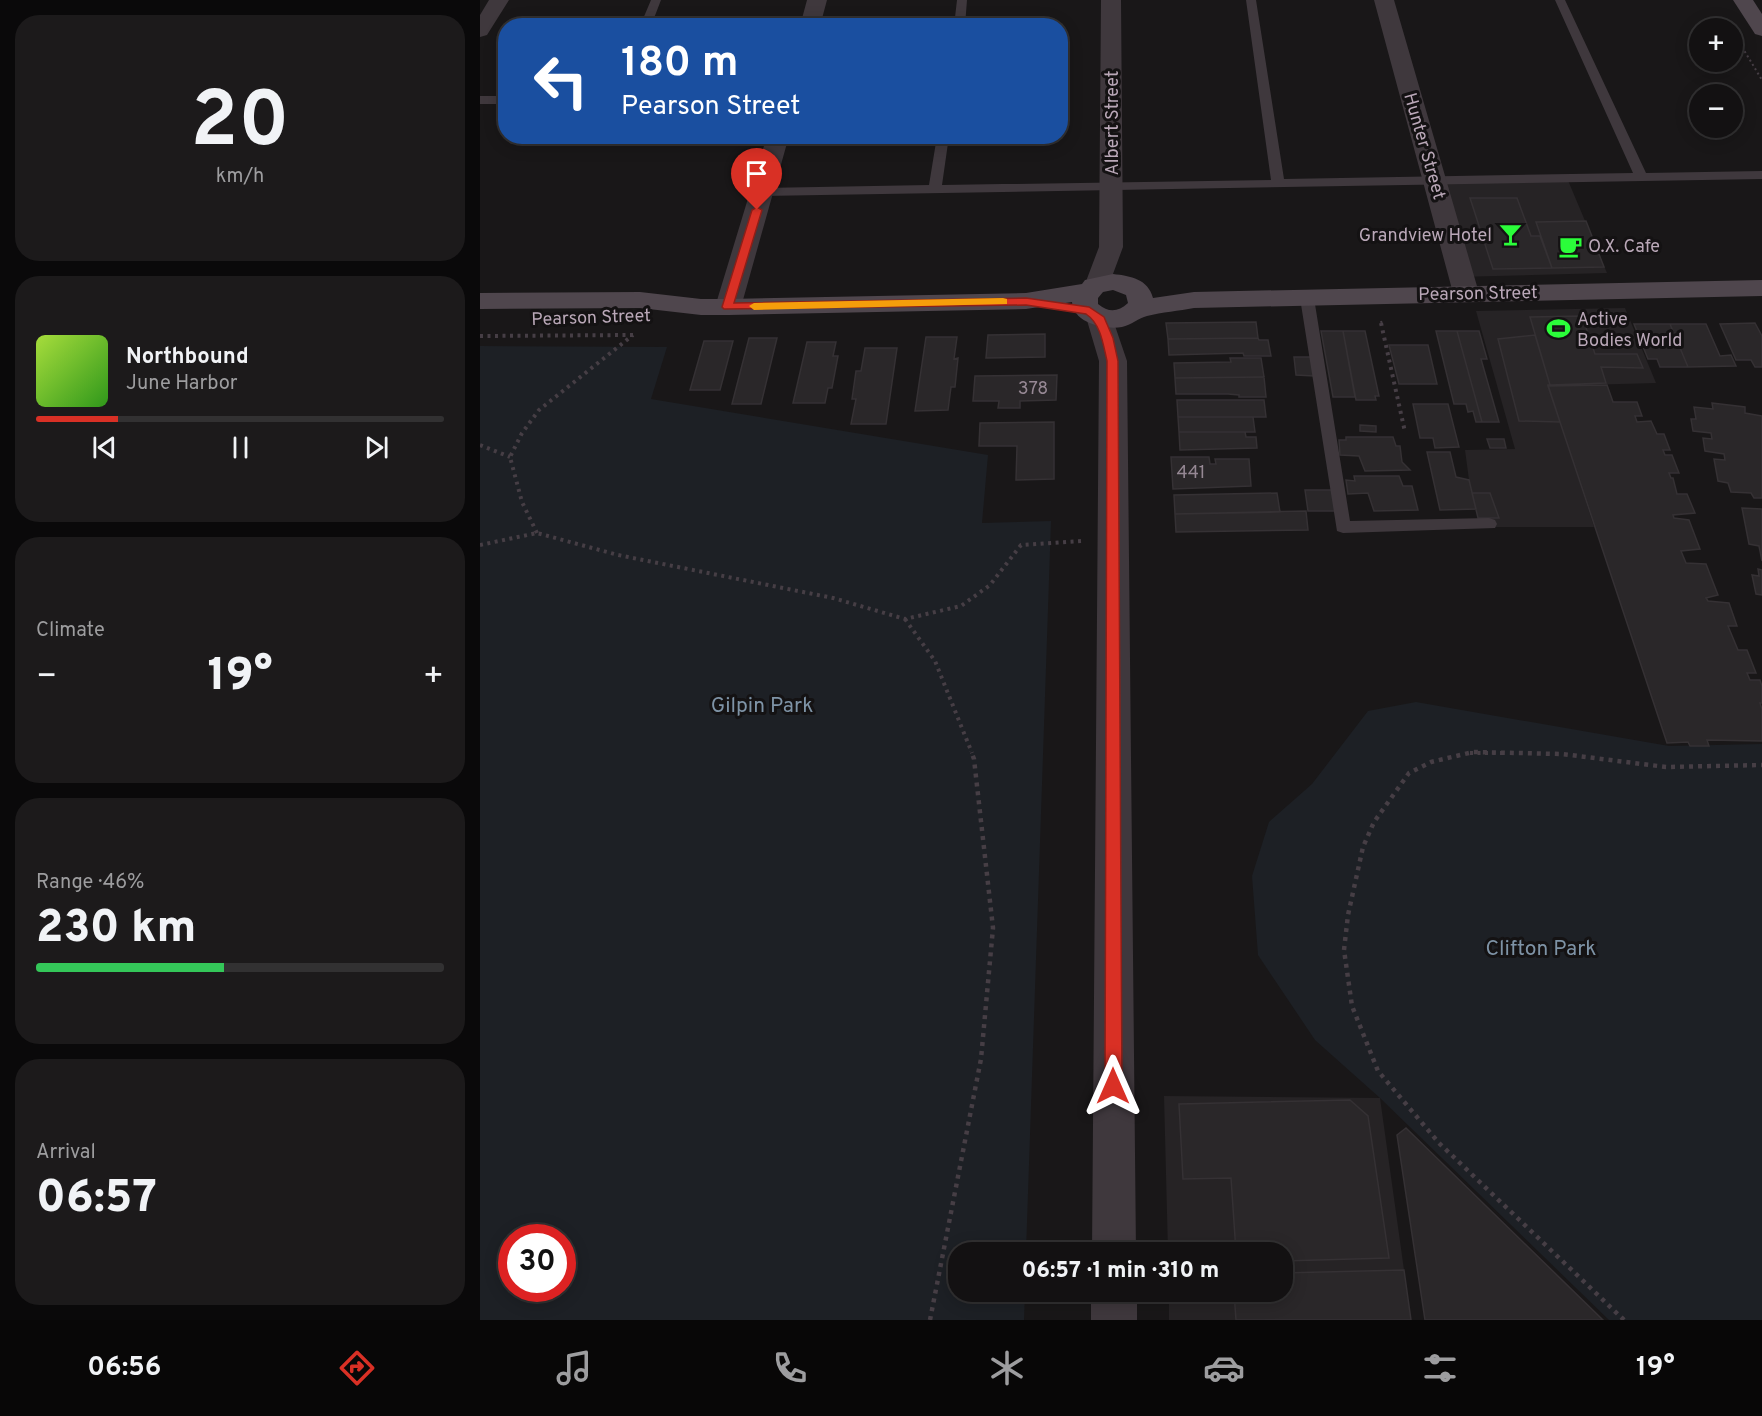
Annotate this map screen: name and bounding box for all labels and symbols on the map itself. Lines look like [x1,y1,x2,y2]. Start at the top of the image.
street label: Albert Street [1102,70,1125,176]
street label: Hunter Street [1397,90,1450,202]
pin [731,148,782,210]
bar icon: Grandview Hotel [1497,222,1523,248]
place label: Grandview Hotel [1359,225,1492,248]
cafe icon: O.X. Cafe [1557,233,1583,259]
place label: O.X. Cafe [1588,236,1660,259]
street label: Pearson Street [1418,282,1538,307]
street label: Pearson Street [531,305,651,332]
place label: Active Bodies World [1577,309,1682,353]
sports icon: Active Bodies World [1546,316,1572,342]
house number: 378 [1018,378,1048,401]
house number: 441 [1176,462,1206,485]
park label: Gilpin Park [711,693,813,720]
park label: Clifton Park [1485,936,1597,963]
position arrow [1081,1054,1145,1118]
speed limit sign: 30 [498,1224,576,1302]

